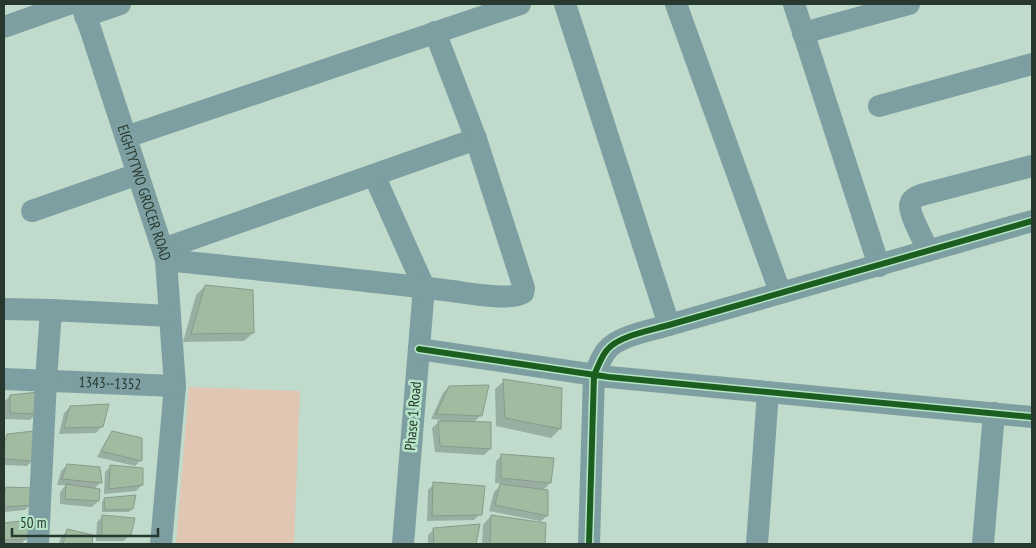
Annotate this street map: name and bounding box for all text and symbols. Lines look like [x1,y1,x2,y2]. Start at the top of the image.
street label: EIGHTYTWO GROCER ROAD [113,122,176,263]
street label: 1343--1352 [78,372,142,394]
street label: Phase 1 Road [400,381,425,451]
scale bar [12,506,159,538]
text: 50 m [20,513,46,532]

